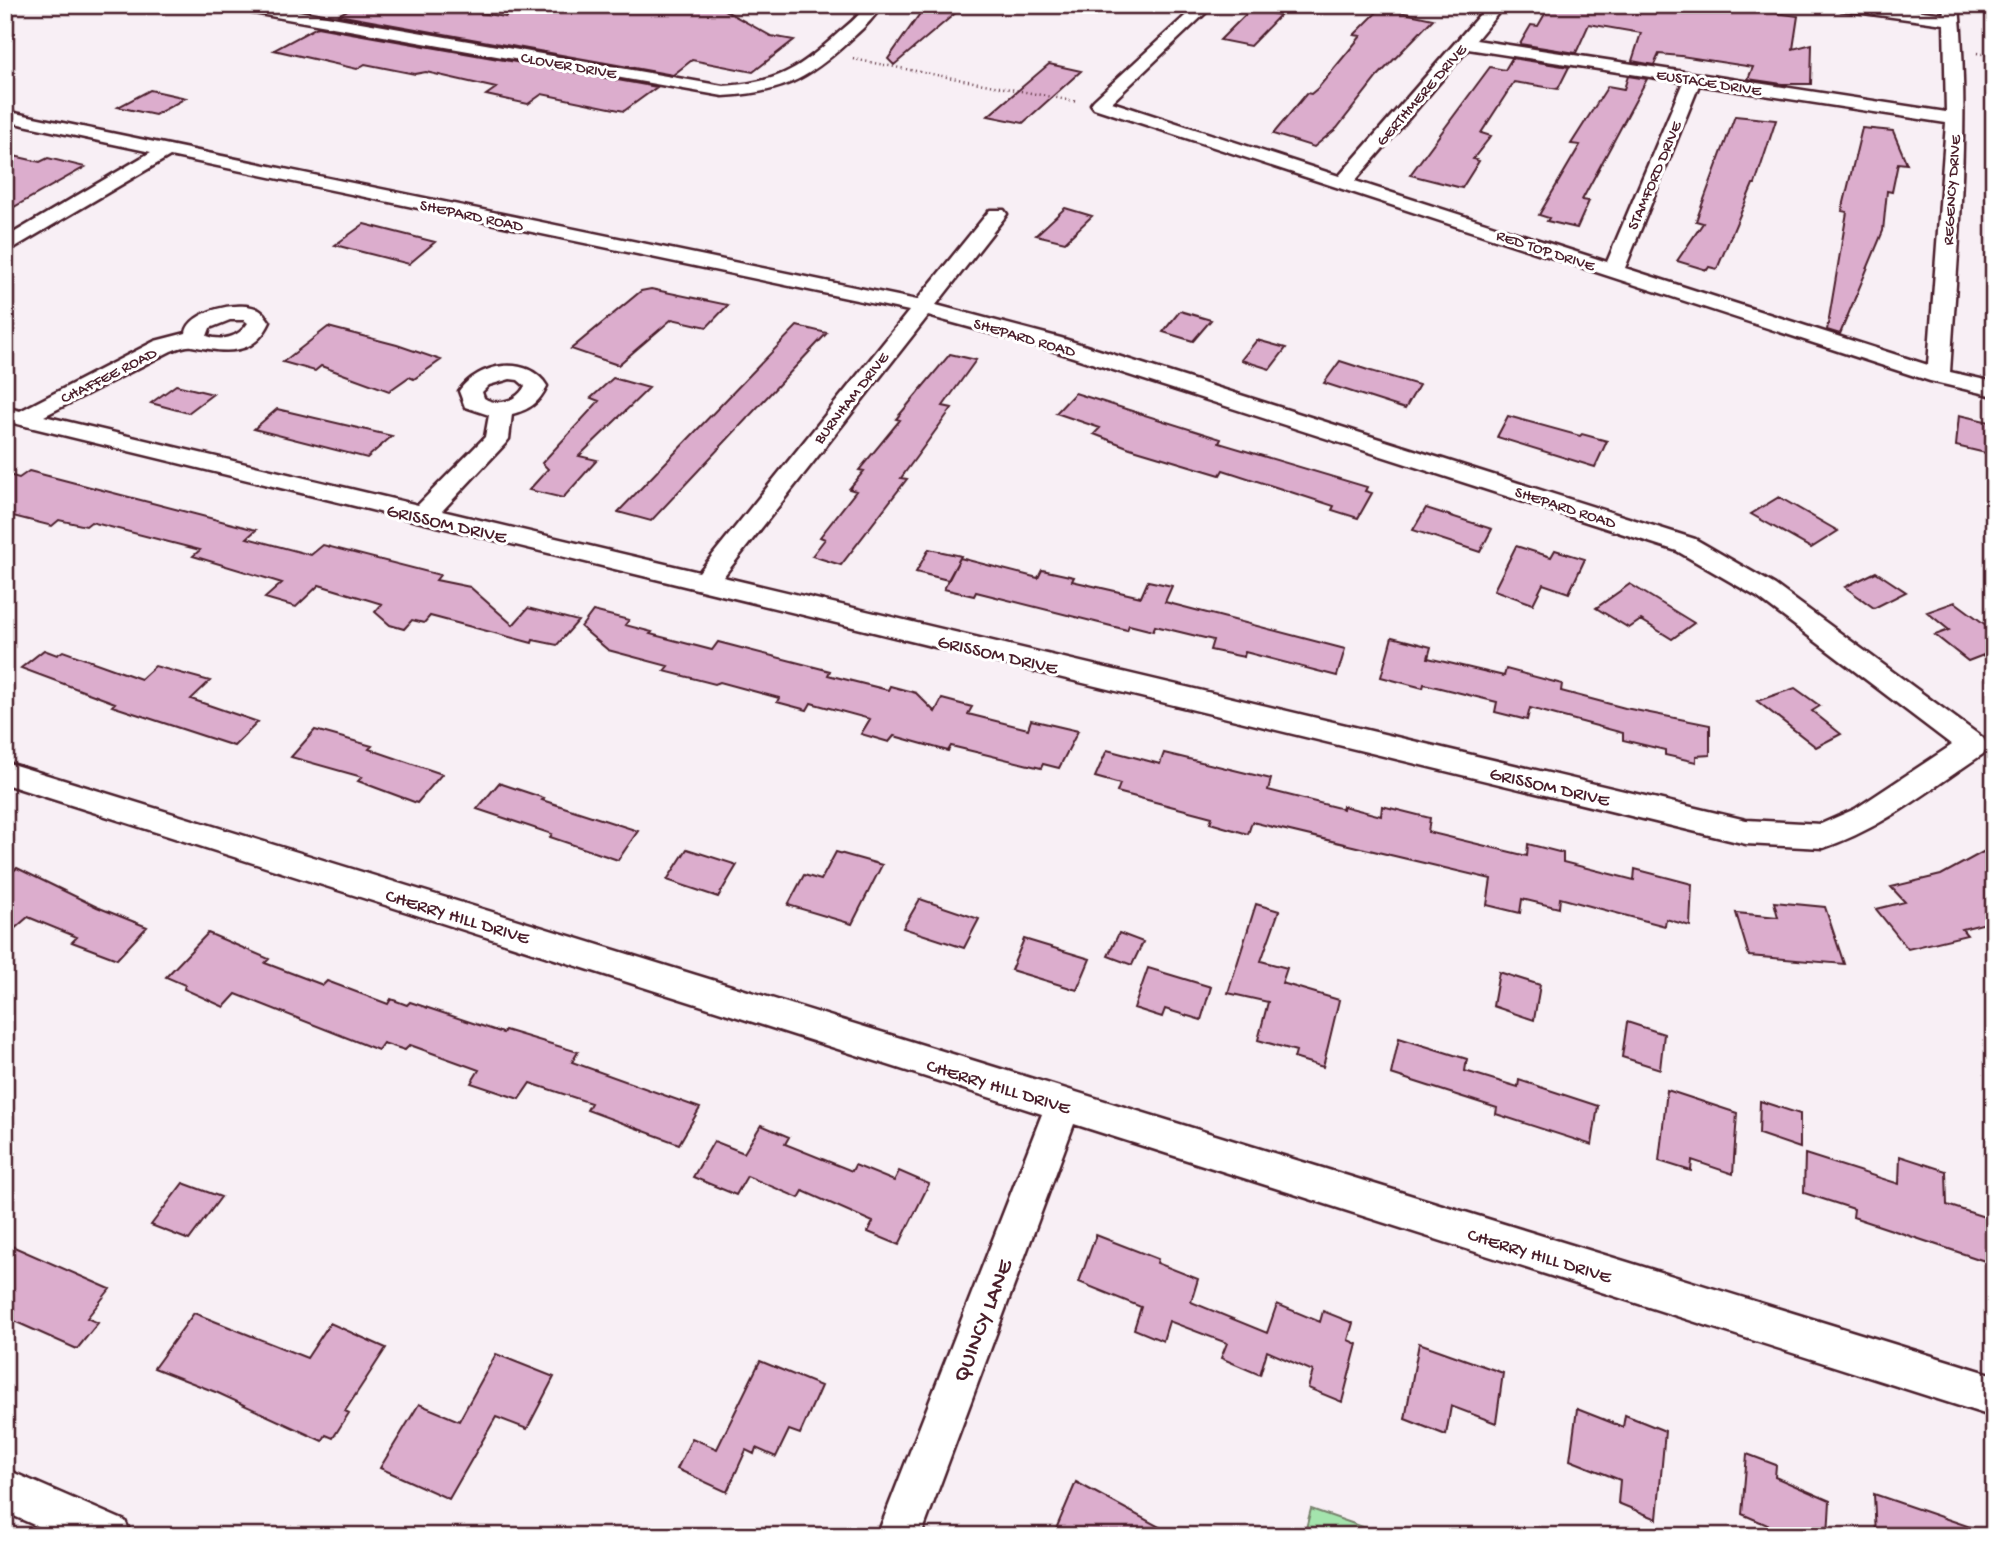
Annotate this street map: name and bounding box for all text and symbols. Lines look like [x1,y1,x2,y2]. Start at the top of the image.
street label: GERTHMERE DRIVE [1373,41,1473,151]
street label: CLOVER DRIVE [519,50,619,85]
street label: EUSTACE DRIVE [1655,67,1763,102]
street label: STAMFORD DRIVE [1625,118,1688,234]
street label: REGENCY DRIVE [1940,134,1967,246]
street label: SHEPARD ROAD [418,197,525,238]
street label: RED TOP DRIVE [1493,227,1598,278]
street label: SHEPARD ROAD [971,316,1078,363]
street label: CHAFFEE ROAD [58,345,161,409]
street label: BURNHAM DRIVE [810,349,895,450]
street label: SHEPARD ROAD [1512,484,1618,535]
street label: GRISSOM DRIVE [384,500,510,551]
street label: GRISSOM DRIVE [935,631,1061,682]
street label: GRISSOM DRIVE [1487,763,1613,814]
street label: CHERRY HILL DRIVE [382,886,533,952]
street label: CHERRY HILL DRIVE [923,1056,1074,1122]
street label: CHERRY HILL DRIVE [1464,1225,1615,1291]
street label: QUINCY LANE [949,1255,1021,1386]

